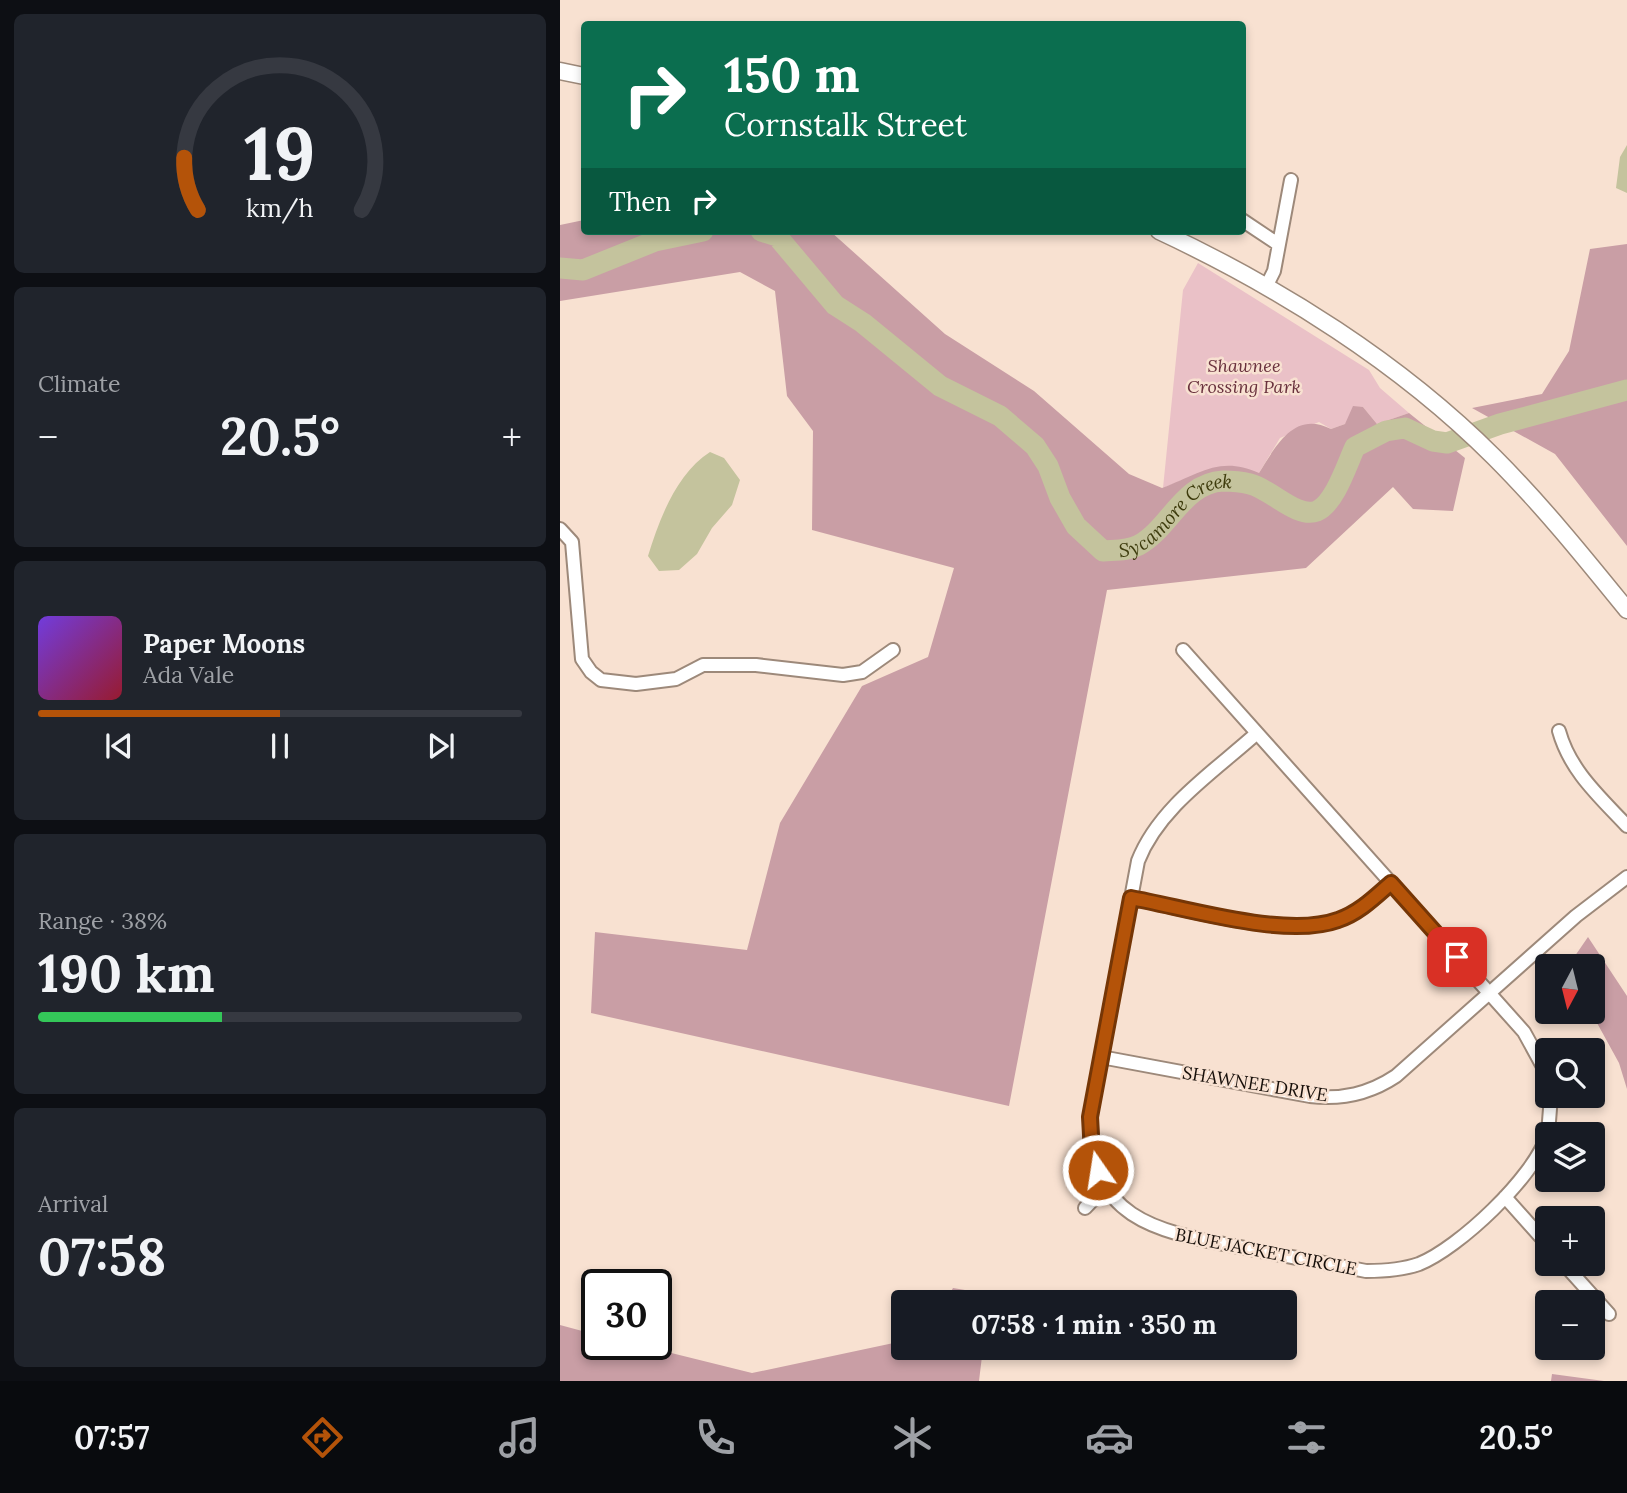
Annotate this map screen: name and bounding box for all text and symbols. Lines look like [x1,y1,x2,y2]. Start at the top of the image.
text: 150 m [724,43,860,105]
icon: right [609,49,700,140]
text: Cornstalk Street [724,104,967,145]
text: 19 [244,107,316,200]
icon: right [685,182,723,220]
text: Then [609,185,671,218]
text: km/h [246,192,314,224]
park label: Shawnee Crossing Park [1187,354,1301,398]
text: Climate [38,369,120,398]
text: 20.5° [220,403,340,469]
text: − [38,413,58,461]
text: + [502,413,522,461]
water label: Sycamore Creek [1117,469,1233,562]
text: Paper Moons [143,627,305,660]
text: Ada Vale [143,660,234,689]
icon: previous [100,727,138,765]
icon: pause [261,727,299,765]
icon: next [422,727,460,765]
text: Range · 38% [38,906,167,935]
pin [1427,927,1487,987]
icon: arrive [1438,938,1476,976]
text: 190 km [38,940,215,1006]
north arrow [1535,954,1605,1024]
map controls [1535,954,1605,1360]
button: search [1535,1038,1605,1108]
street label: SHAWNEE DRIVE [1181,1061,1329,1106]
button: layers [1535,1122,1605,1192]
position arrow [1061,1133,1135,1207]
text: Arrival [38,1189,108,1218]
button: + [1535,1206,1605,1276]
text: 07:58 [38,1223,166,1289]
street label: BLUE JACKET CIRCLE [1173,1223,1359,1280]
speed limit sign: 30 [581,1269,672,1360]
button: − [1535,1290,1605,1360]
text: 07:58 · 1 min · 350 m [971,1308,1217,1341]
icon: directions [298,1413,347,1462]
icon: music [495,1413,544,1462]
icon: phone [691,1413,740,1462]
icon: climate [888,1413,937,1462]
icon: car [1085,1413,1134,1462]
icon: filters [1282,1413,1331,1462]
text: 07:57 [74,1417,150,1458]
text: 20.5° [1479,1417,1553,1458]

